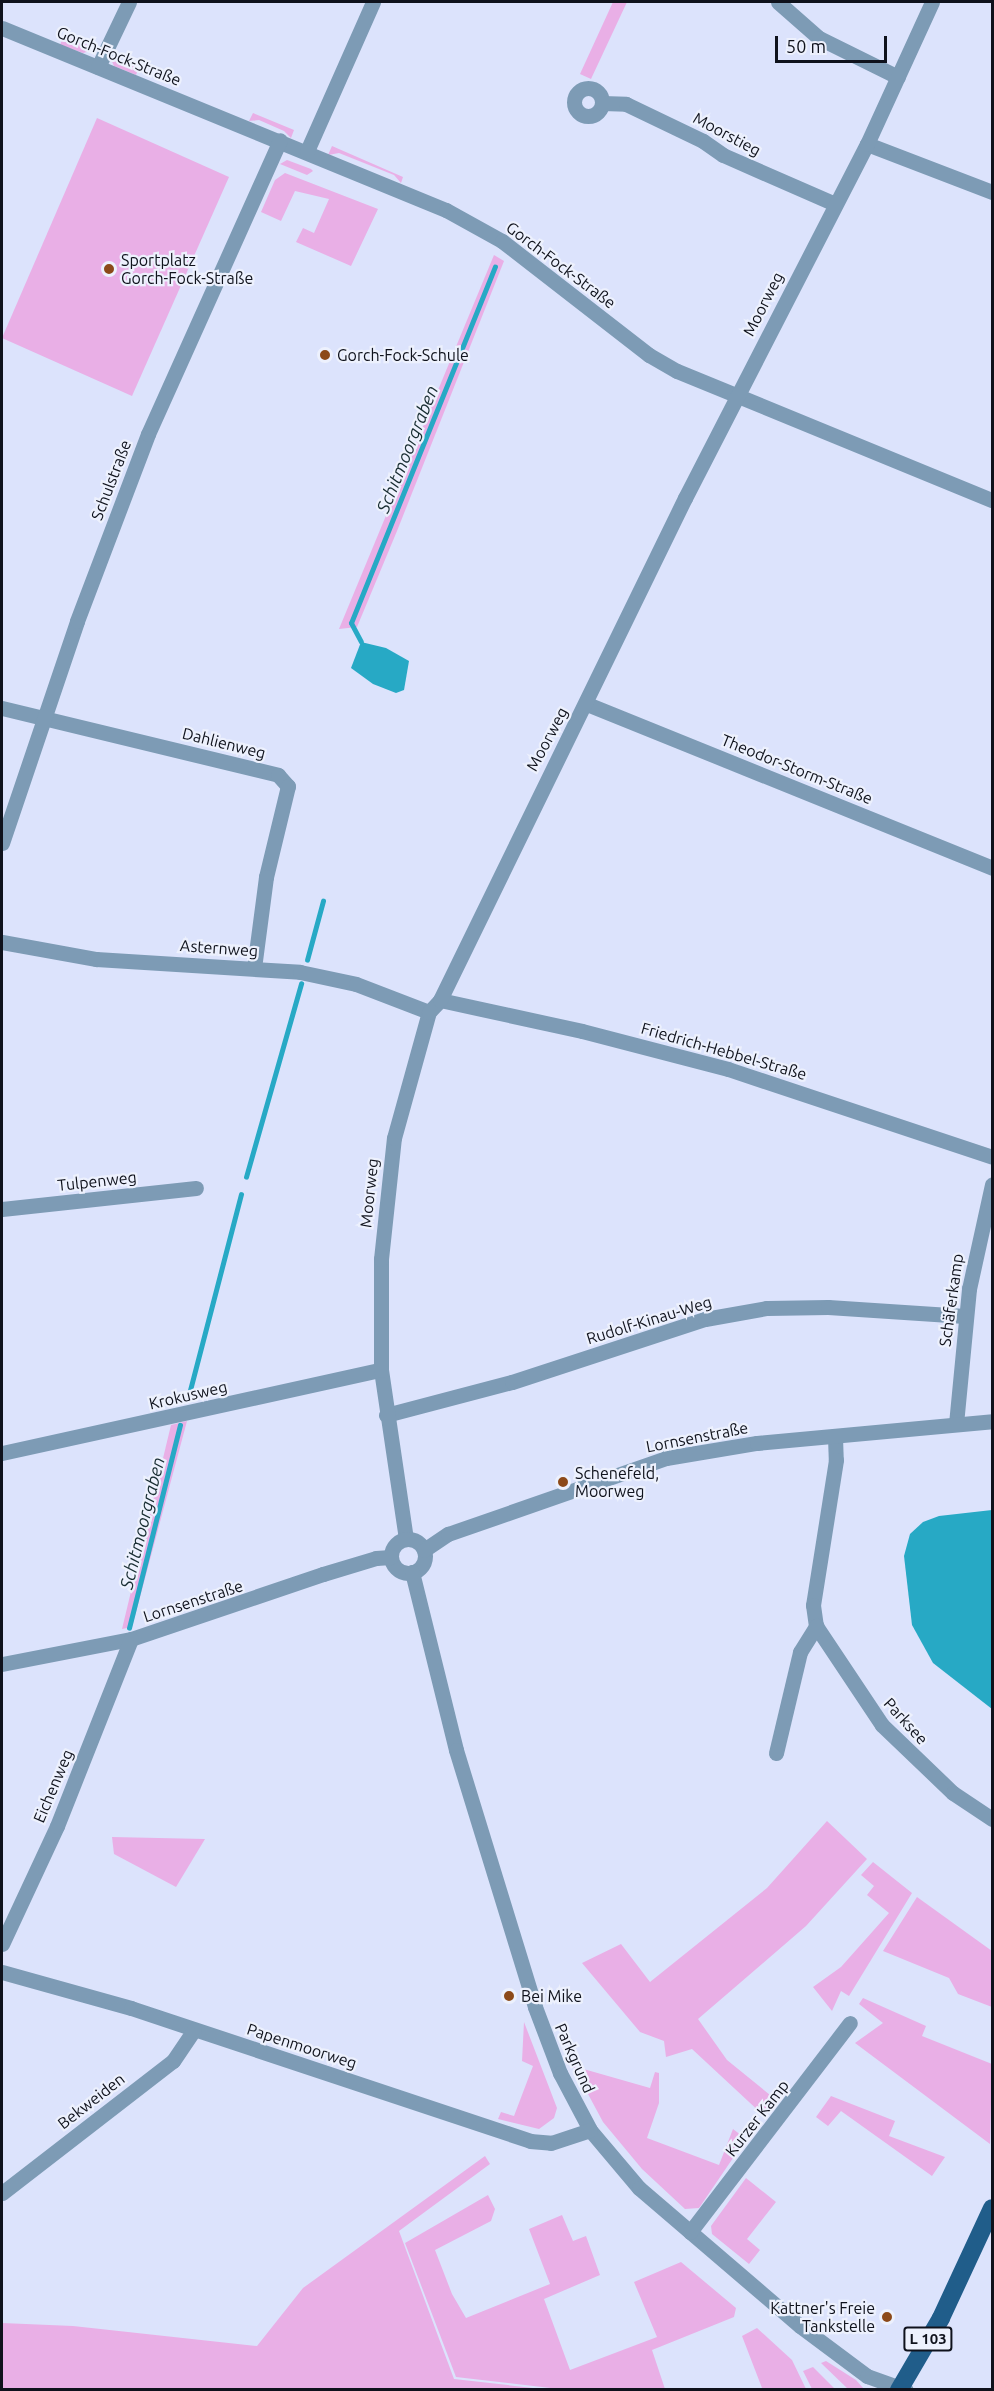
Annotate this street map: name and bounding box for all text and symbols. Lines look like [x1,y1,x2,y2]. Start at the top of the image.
street label: Gorch-Fock-Straße [54,22,184,90]
scale bar [778,24,890,62]
text: 50 m [786,36,826,56]
street label: Moorstieg [690,108,764,160]
street label: Gorch-Fock-Straße [502,218,620,312]
place label: Sportplatz Gorch-Fock-Straße [121,250,253,288]
marker: Sportplatz Gorch-Fock-Straße [102,262,116,276]
street label: Moorweg [739,269,787,339]
place label: Gorch-Fock-Schule [337,345,469,365]
marker: Gorch-Fock-Schule [318,348,332,362]
water label: Schitmoorgraben [372,382,442,516]
street label: Schulstraße [87,437,135,523]
street label: Moorweg [522,704,572,774]
street label: Dahlienweg [180,723,268,763]
street label: Theodor-Storm-Straße [719,730,875,808]
street label: Asternweg [179,936,259,960]
street label: Friedrich-Hebbel-Straße [639,1018,809,1084]
street label: Moorweg [356,1157,382,1229]
street label: Tulpenweg [56,1167,138,1195]
street label: Schäferkamp [935,1252,967,1348]
street label: Rudolf-Kinau-Weg [584,1292,714,1348]
street label: Krokusweg [147,1377,229,1413]
street label: Lornsenstraße [644,1418,750,1456]
water label: Schitmoorgraben [115,1455,169,1591]
place label: Schenefeld, Moorweg [575,1463,659,1501]
marker: Schenefeld, Moorweg [556,1475,570,1489]
street label: Lornsenstraße [141,1576,245,1626]
street label: Parksee [880,1694,932,1748]
street label: Eichenweg [29,1746,77,1826]
place label: Bei Mike [521,1986,582,2006]
marker: Bei Mike [502,1989,516,2003]
street label: Papenmoorweg [245,2019,359,2073]
street label: Parkgrund [551,2020,599,2096]
street label: Bekweiden [54,2069,128,2133]
street label: Kurzer Kamp [721,2076,793,2160]
place label: Kattner's Freie Tankstelle [770,2298,875,2336]
marker: Kattner's Freie Tankstelle [880,2310,894,2324]
road number: L 103 [902,2327,954,2351]

